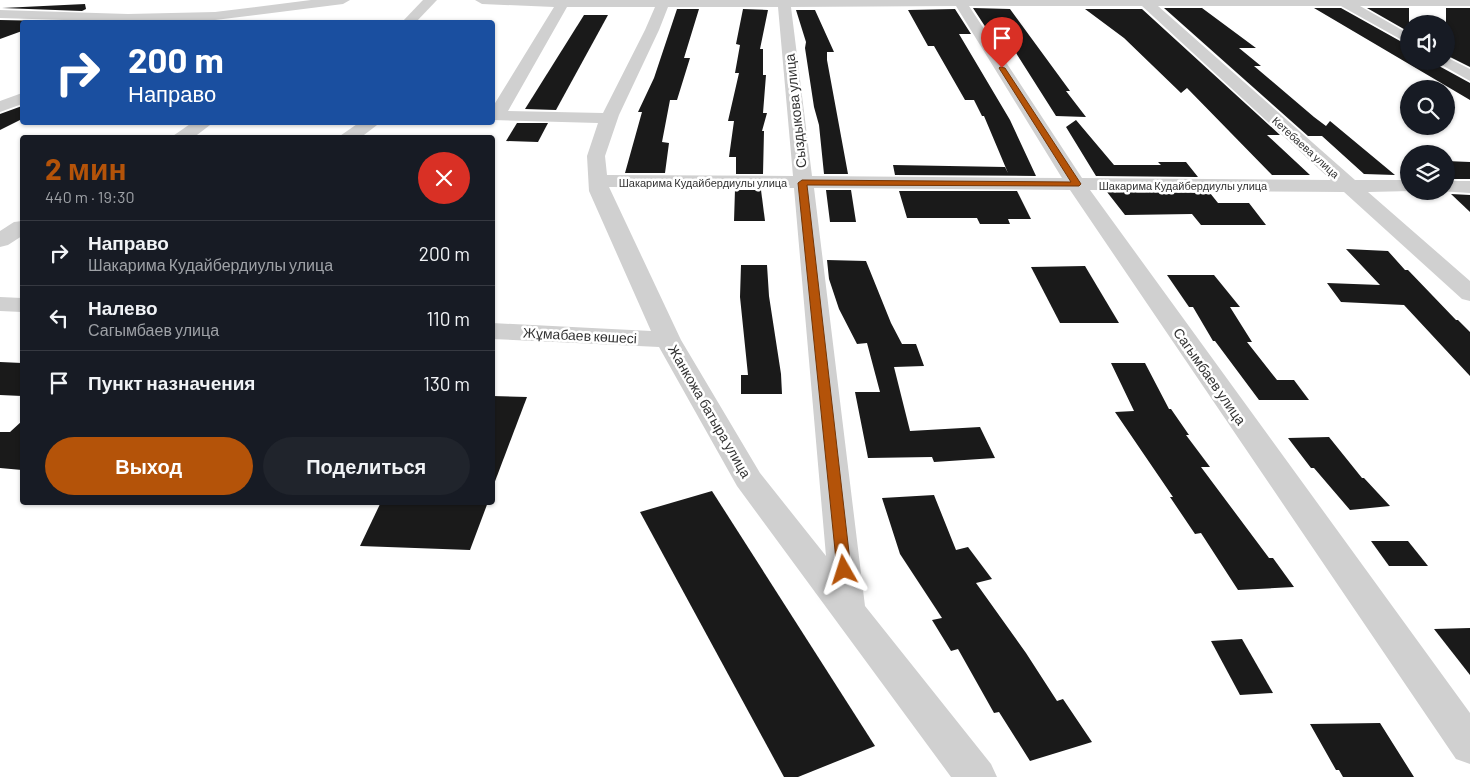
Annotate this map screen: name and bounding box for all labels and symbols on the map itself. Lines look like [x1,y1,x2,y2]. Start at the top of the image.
pin [981,17,1023,68]
street label: Сыздыкова улица [781,53,809,169]
street label: Кетебаева улица [1270,114,1343,181]
street label: Шакарима Кудайбердиулы улица [619,176,788,189]
street label: Шакарима Кудайбердиулы улица [1099,179,1268,192]
street label: Жұмабаев көшесі [523,324,637,346]
street label: Сагымбаев улица [1170,324,1250,428]
street label: Жанкожа батыра улица [665,341,755,481]
position arrow [817,543,869,595]

